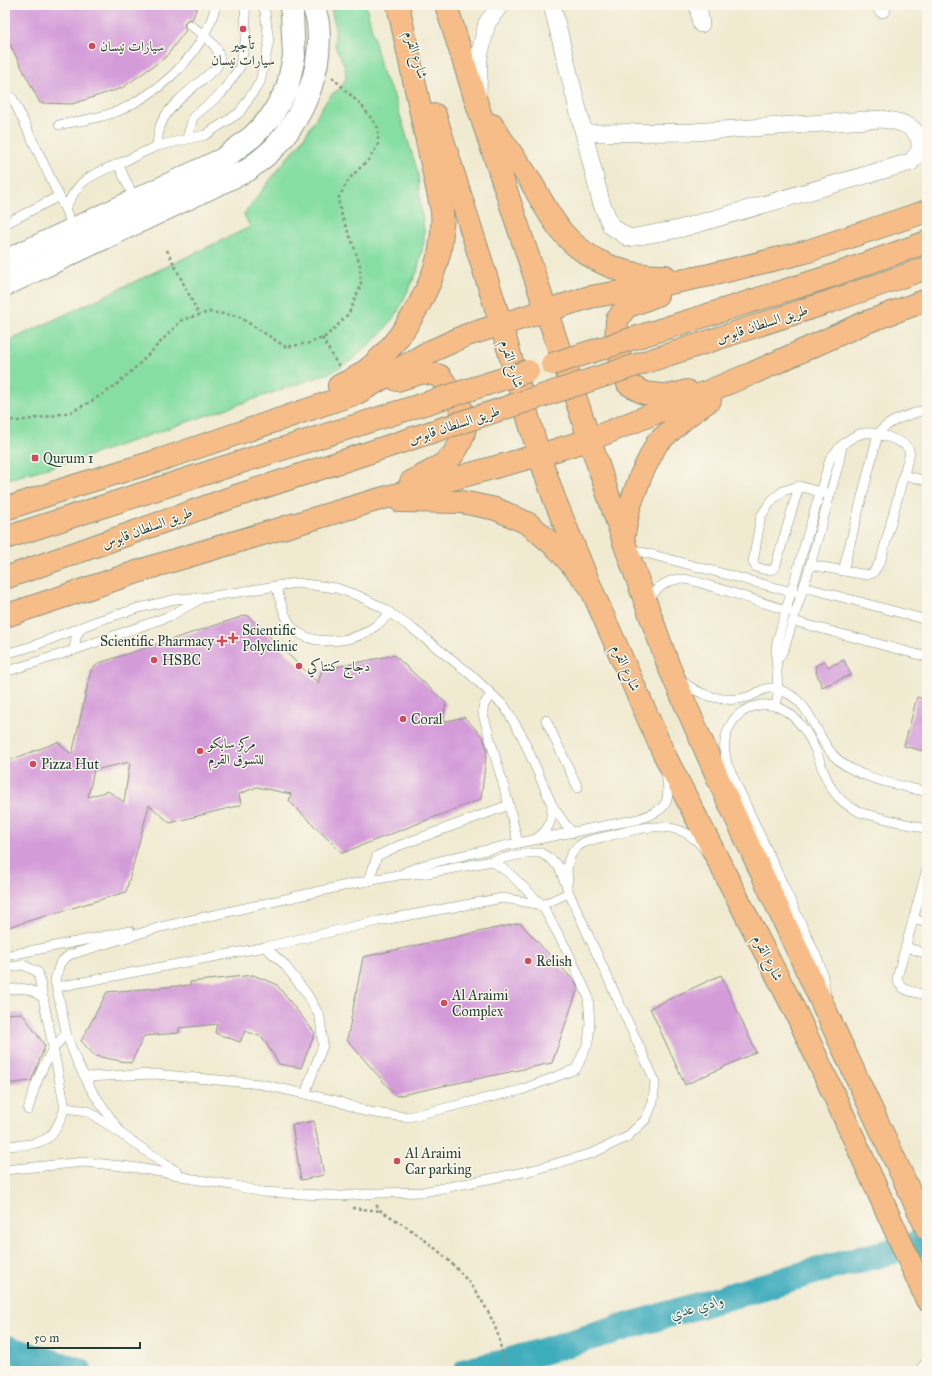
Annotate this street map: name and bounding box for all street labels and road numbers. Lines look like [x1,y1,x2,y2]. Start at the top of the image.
street label: شارع القرم [397,29,431,82]
street label: طريق السلطان قابوس [714,301,810,347]
street label: شارع القرم [493,338,527,391]
street label: طريق السلطان قابوس [406,402,502,448]
street label: طريق السلطان قابوس [99,504,195,552]
street label: شارع القرم [605,642,644,696]
street label: شارع القرم [746,932,787,986]

